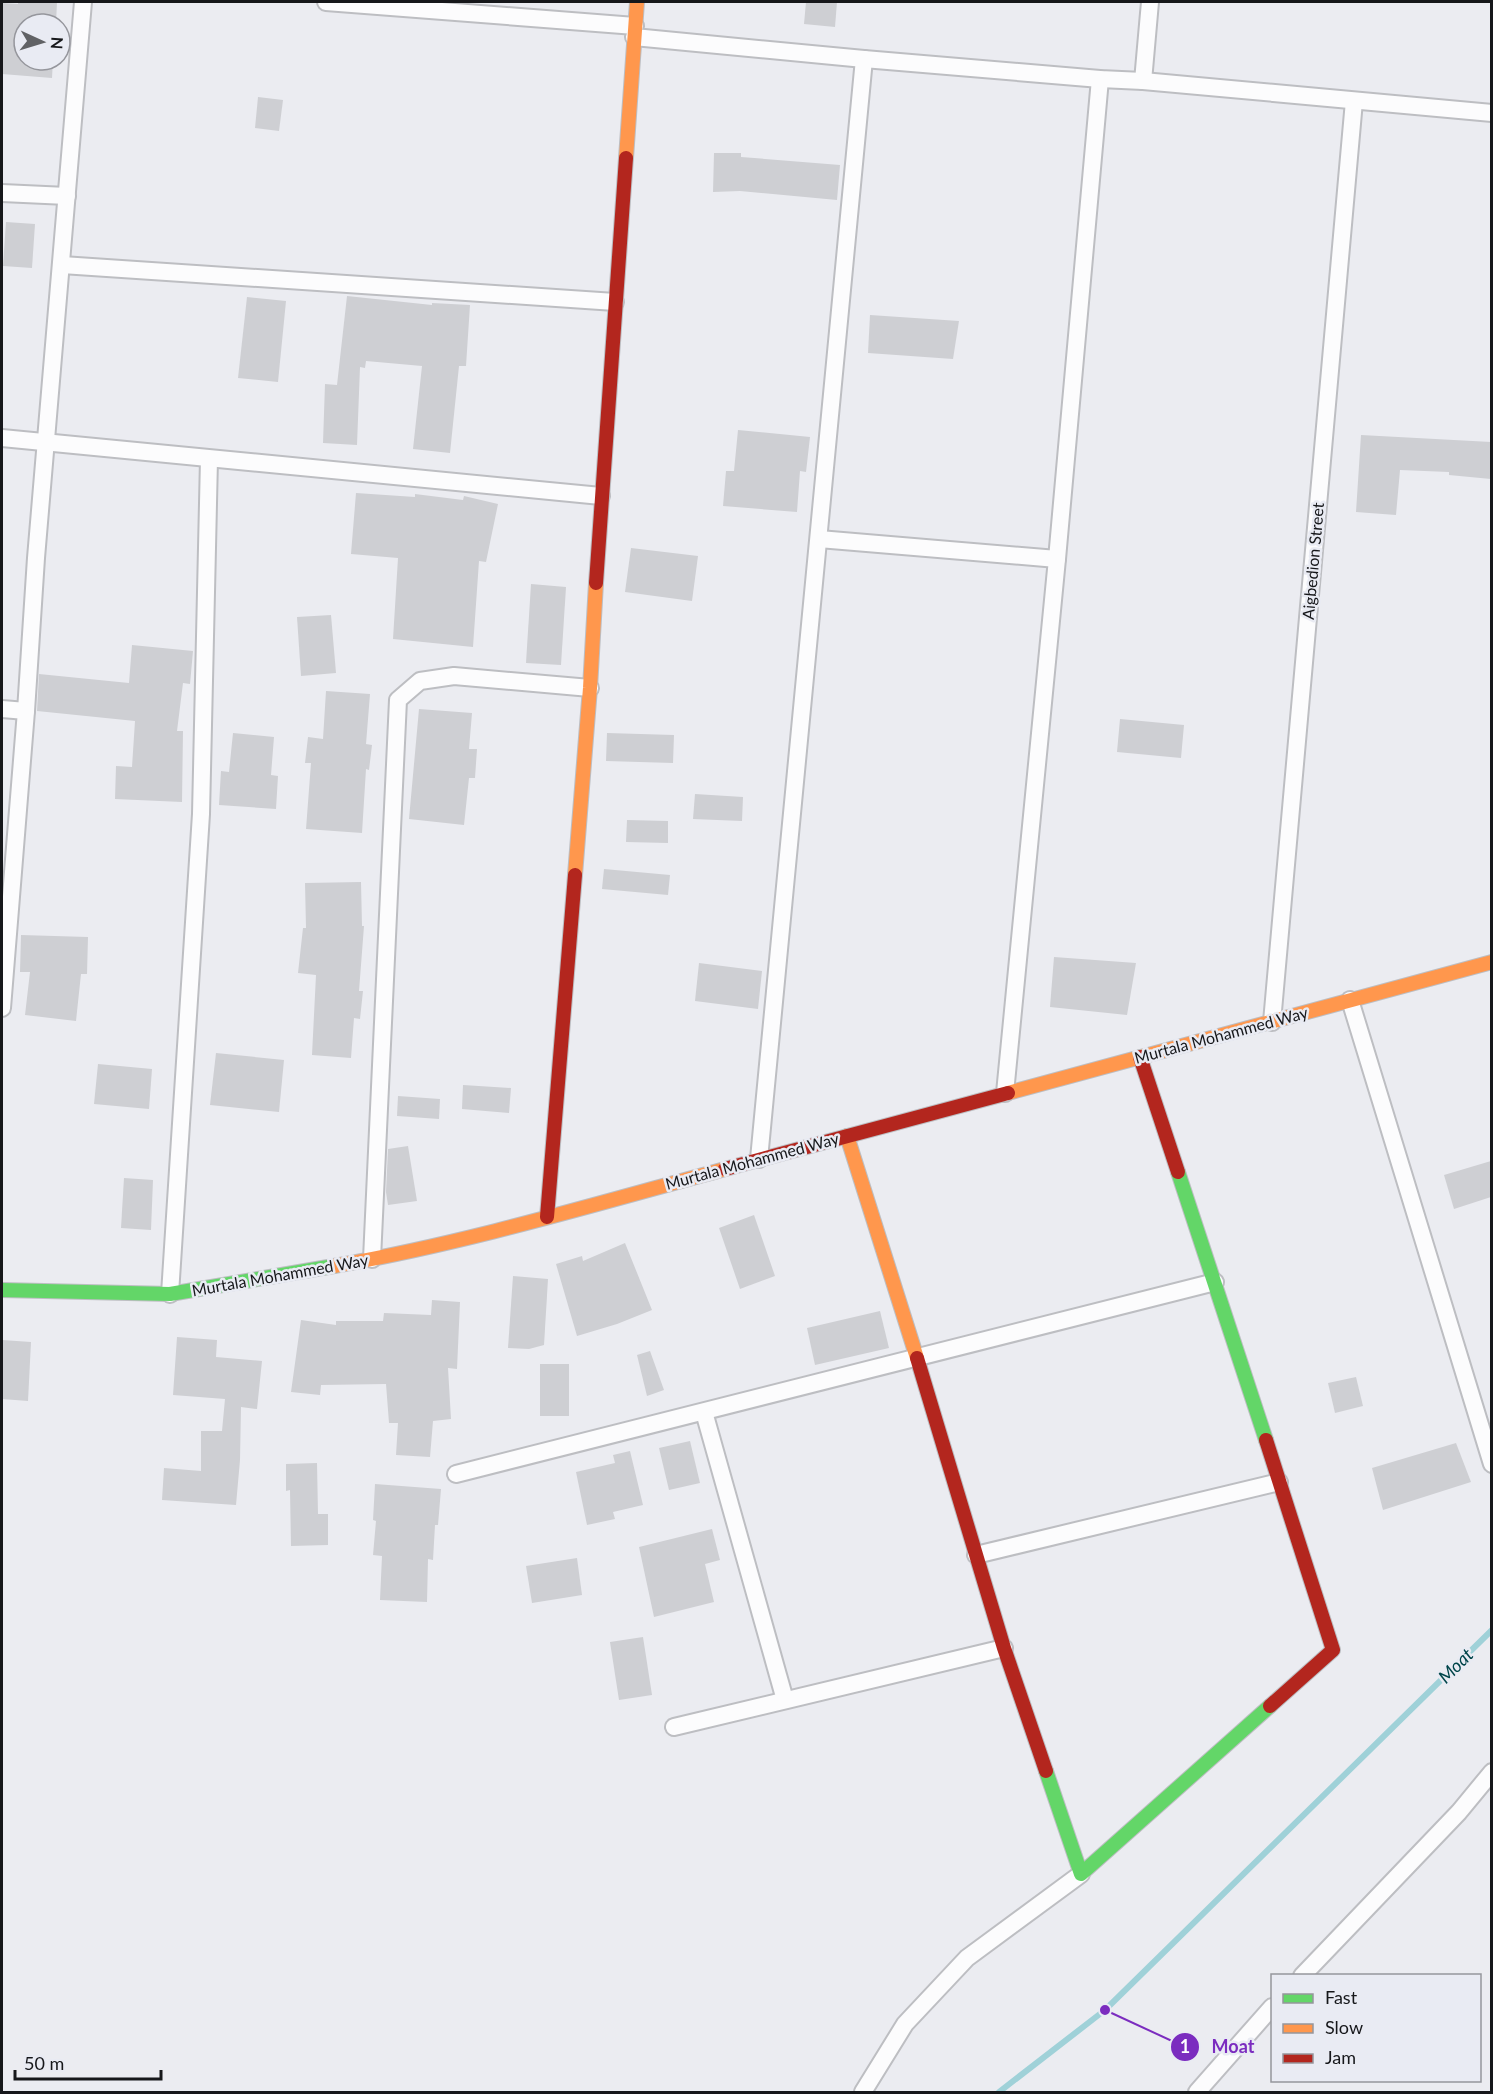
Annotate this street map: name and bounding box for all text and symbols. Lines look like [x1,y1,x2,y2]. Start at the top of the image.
north arrow [12,12,72,72]
text: N [48,36,67,50]
street label: Aigbedion Street [1298,501,1327,620]
street label: Murtala Mohammed Way [1132,1002,1310,1067]
street label: Murtala Mohammed Way [663,1128,841,1193]
street label: Murtala Mohammed Way [190,1249,370,1299]
water label: Moat [1433,1643,1478,1687]
legend [1271,1974,1481,2082]
text: Fast [1325,1986,1358,2008]
text: Slow [1325,2016,1363,2038]
callout: Moat [1170,2029,1267,2065]
text: 1 [1180,2035,1190,2057]
text: Moat [1212,2035,1255,2057]
scale bar [15,2043,160,2081]
text: Jam [1325,2046,1356,2068]
text: 50 m [24,2052,64,2074]

